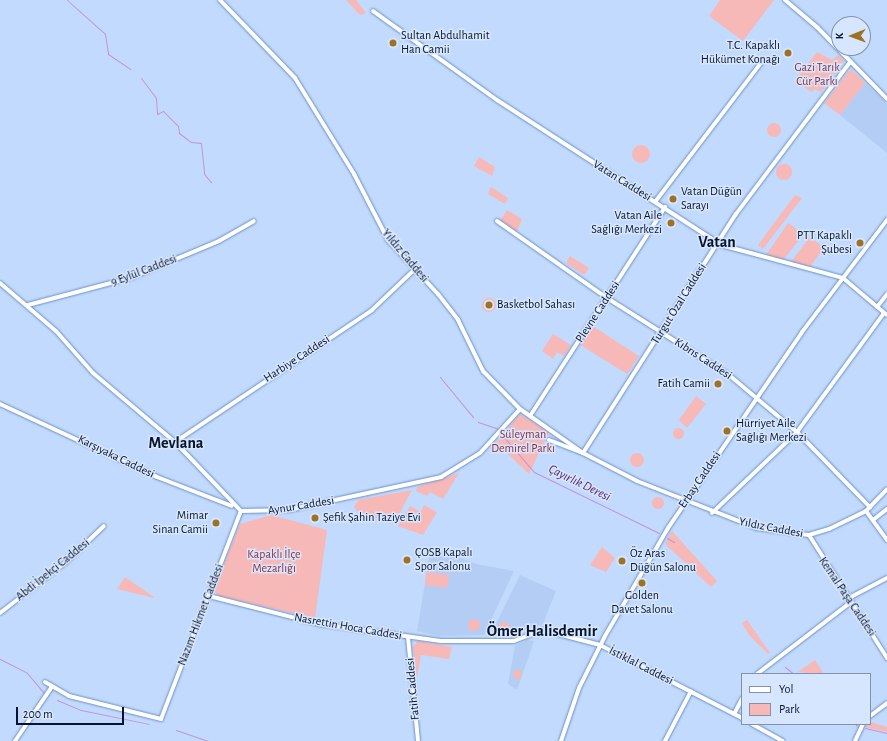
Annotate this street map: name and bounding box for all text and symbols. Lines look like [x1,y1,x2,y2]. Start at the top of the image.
north arrow [831,16,871,56]
place label: Sultan Abdulhamit Han Camii [401,29,490,57]
text: K [834,33,845,40]
marker: Sultan Abdulhamit Han Camii [388,38,398,48]
place label: T.C. Kapaklı Hükümet Konağı [701,39,780,67]
marker: T.C. Kapaklı Hükümet Konağı [783,48,793,58]
park label: Gazi Tarık Cür Parkı [794,61,840,89]
street label: Vatan Caddesi [590,157,654,205]
place label: Vatan Düğün Sarayı [681,185,742,213]
marker: Vatan Düğün Sarayı [668,194,678,204]
place label: Vatan Aile Sağlığı Merkezi [591,209,662,237]
marker: Vatan Aile Sağlığı Merkezi [665,217,677,229]
street label: Yıldız Caddesi [379,226,431,286]
place label: PTT Kapaklı Şubesi [797,229,852,257]
district label: Vatan [698,232,736,252]
marker: PTT Kapaklı Şubesi [855,238,865,248]
street label: 9 Eylül Caddesi [109,252,179,290]
street label: Turgut Özal Caddesi [648,261,710,347]
street label: Plevne Caddesi [573,278,623,346]
place label: Basketbol Sahası [497,298,575,312]
marker: Basketbol Sahası [484,300,494,310]
street label: Harbiye Caddesi [261,332,333,386]
street label: Kıbrıs Caddesi [671,335,735,383]
place label: Fatih Camii [658,377,710,391]
marker: Fatih Camii [713,379,723,389]
place label: Hürriyet Aile Sağlığı Merkezi [736,417,807,445]
marker: Hürriyet Aile Sağlığı Merkezi [721,425,733,437]
park label: Süleyman Demirel Parkı [491,428,555,456]
street label: Karşıyaka Caddesi [75,432,157,482]
district label: Mevlana [148,433,204,453]
street label: Erbay Caddesi [676,449,724,511]
water label: Çayırlık Deresi [545,462,613,506]
street label: Aynur Caddesi [267,494,335,518]
place label: Mimar Sinan Camii [153,509,208,537]
place label: Şefik Şahin Taziye Evi [323,511,421,525]
marker: Şefik Şahin Taziye Evi [310,513,320,523]
street label: Yıldız Caddesi [738,515,804,541]
marker: Mimar Sinan Camii [211,518,221,528]
street label: Abdi İpekçi Caddesi [13,536,93,604]
place label: ÇOSB Kapalı Spor Salonu [415,546,472,574]
place label: Öz Aras Düğün Salonu [630,547,696,575]
park label: Kapaklı İlçe Mezarlığı [247,548,301,576]
marker: ÇOSB Kapalı Spor Salonu [402,555,412,565]
street label: Kemal Paşa Caddesi [815,555,879,639]
marker: Öz Aras Düğün Salonu [617,556,627,566]
street label: Nazım Hikmet Caddesi [175,562,227,668]
marker: Golden Davet Salonu [637,578,647,588]
place label: Golden Davet Salonu [611,589,673,617]
street label: Nasrettin Hoca Caddesi [293,610,403,644]
district label: Ömer Halisdemir [487,621,597,641]
street label: İstiklal Caddesi [606,644,676,688]
street label: Fatih Caddesi [403,657,423,721]
legend [741,673,871,725]
text: Yol [779,683,793,695]
scale bar [18,699,126,725]
text: Park [779,703,800,715]
text: 200 m [23,708,53,720]

